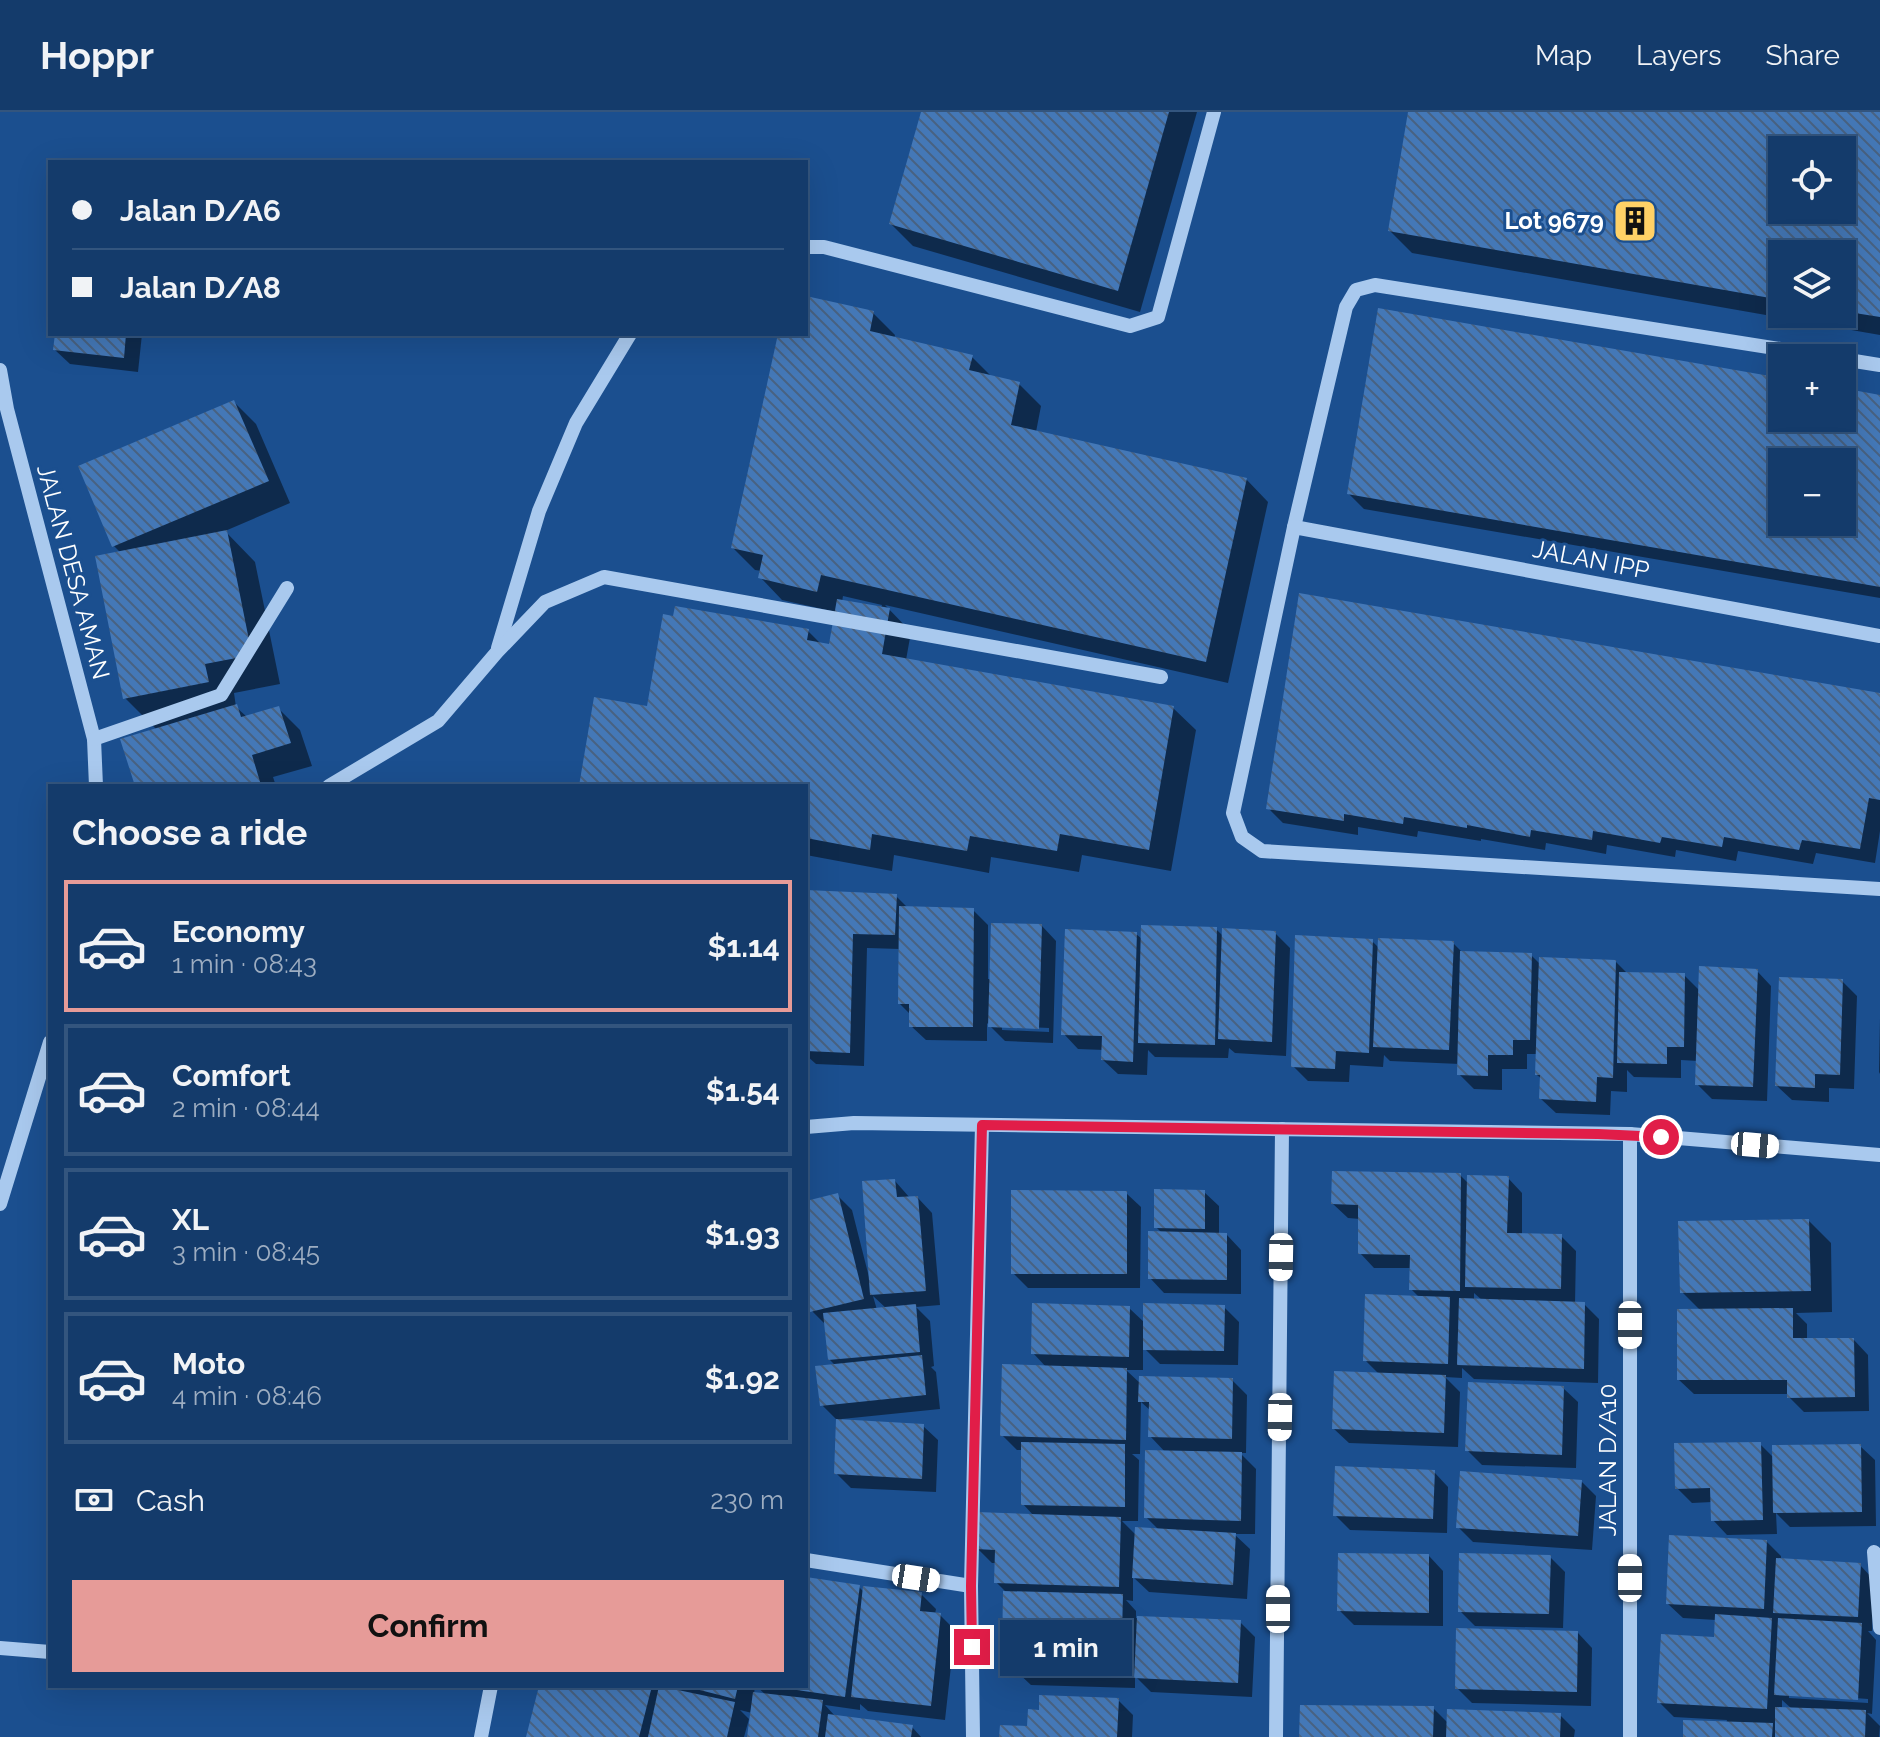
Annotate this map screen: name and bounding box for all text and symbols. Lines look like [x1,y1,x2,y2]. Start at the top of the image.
text: Hoppr [40,33,154,78]
text: Map [1535,39,1592,72]
text: Layers [1636,39,1722,72]
text: Share [1766,39,1840,72]
map controls [1768,136,1856,536]
button: locate [1768,136,1856,224]
text: Jalan D/A6 [120,193,281,228]
building icon: Lot 9679 [1611,197,1659,245]
place label: Lot 9679 [1504,206,1604,235]
button: layers [1768,240,1856,328]
text: Jalan D/A8 [120,270,281,305]
button: + [1768,344,1856,432]
button: − [1768,448,1856,536]
street label: JALAN DESA AMAN [31,461,116,682]
street label: JALAN IPP [1530,534,1652,585]
text: Choose a ride [72,811,307,853]
icon: car [76,910,148,982]
text: Economy [172,914,305,949]
text: $1.14 [707,929,780,964]
text: 1 min · 08:43 [172,949,317,979]
icon: car [76,1054,148,1126]
text: Comfort [172,1058,291,1093]
text: $1.54 [706,1073,780,1108]
text: 2 min · 08:44 [172,1093,320,1123]
route start [1643,1119,1679,1155]
car [1730,1131,1780,1159]
icon: car [76,1198,148,1270]
text: XL [172,1202,209,1237]
text: $1.93 [705,1217,780,1252]
car [1269,1233,1293,1281]
text: 3 min · 08:45 [172,1237,320,1267]
car [1618,1301,1642,1349]
icon: car [76,1342,148,1414]
text: Moto [172,1346,245,1381]
text: $1.92 [705,1361,780,1396]
text: 4 min · 08:46 [172,1381,322,1411]
street label: JALAN D/A10 [1593,1384,1622,1536]
car [1268,1393,1292,1441]
icon: cash [72,1478,116,1522]
text: Cash [136,1483,205,1518]
text: 230 m [710,1485,784,1515]
car [1618,1554,1642,1602]
car [890,1562,942,1594]
button: Confirm [72,1580,784,1672]
car [1266,1585,1290,1633]
callout: 1 min [1000,1619,1132,1675]
route end [954,1629,990,1665]
text: 1 min [1033,1633,1099,1663]

